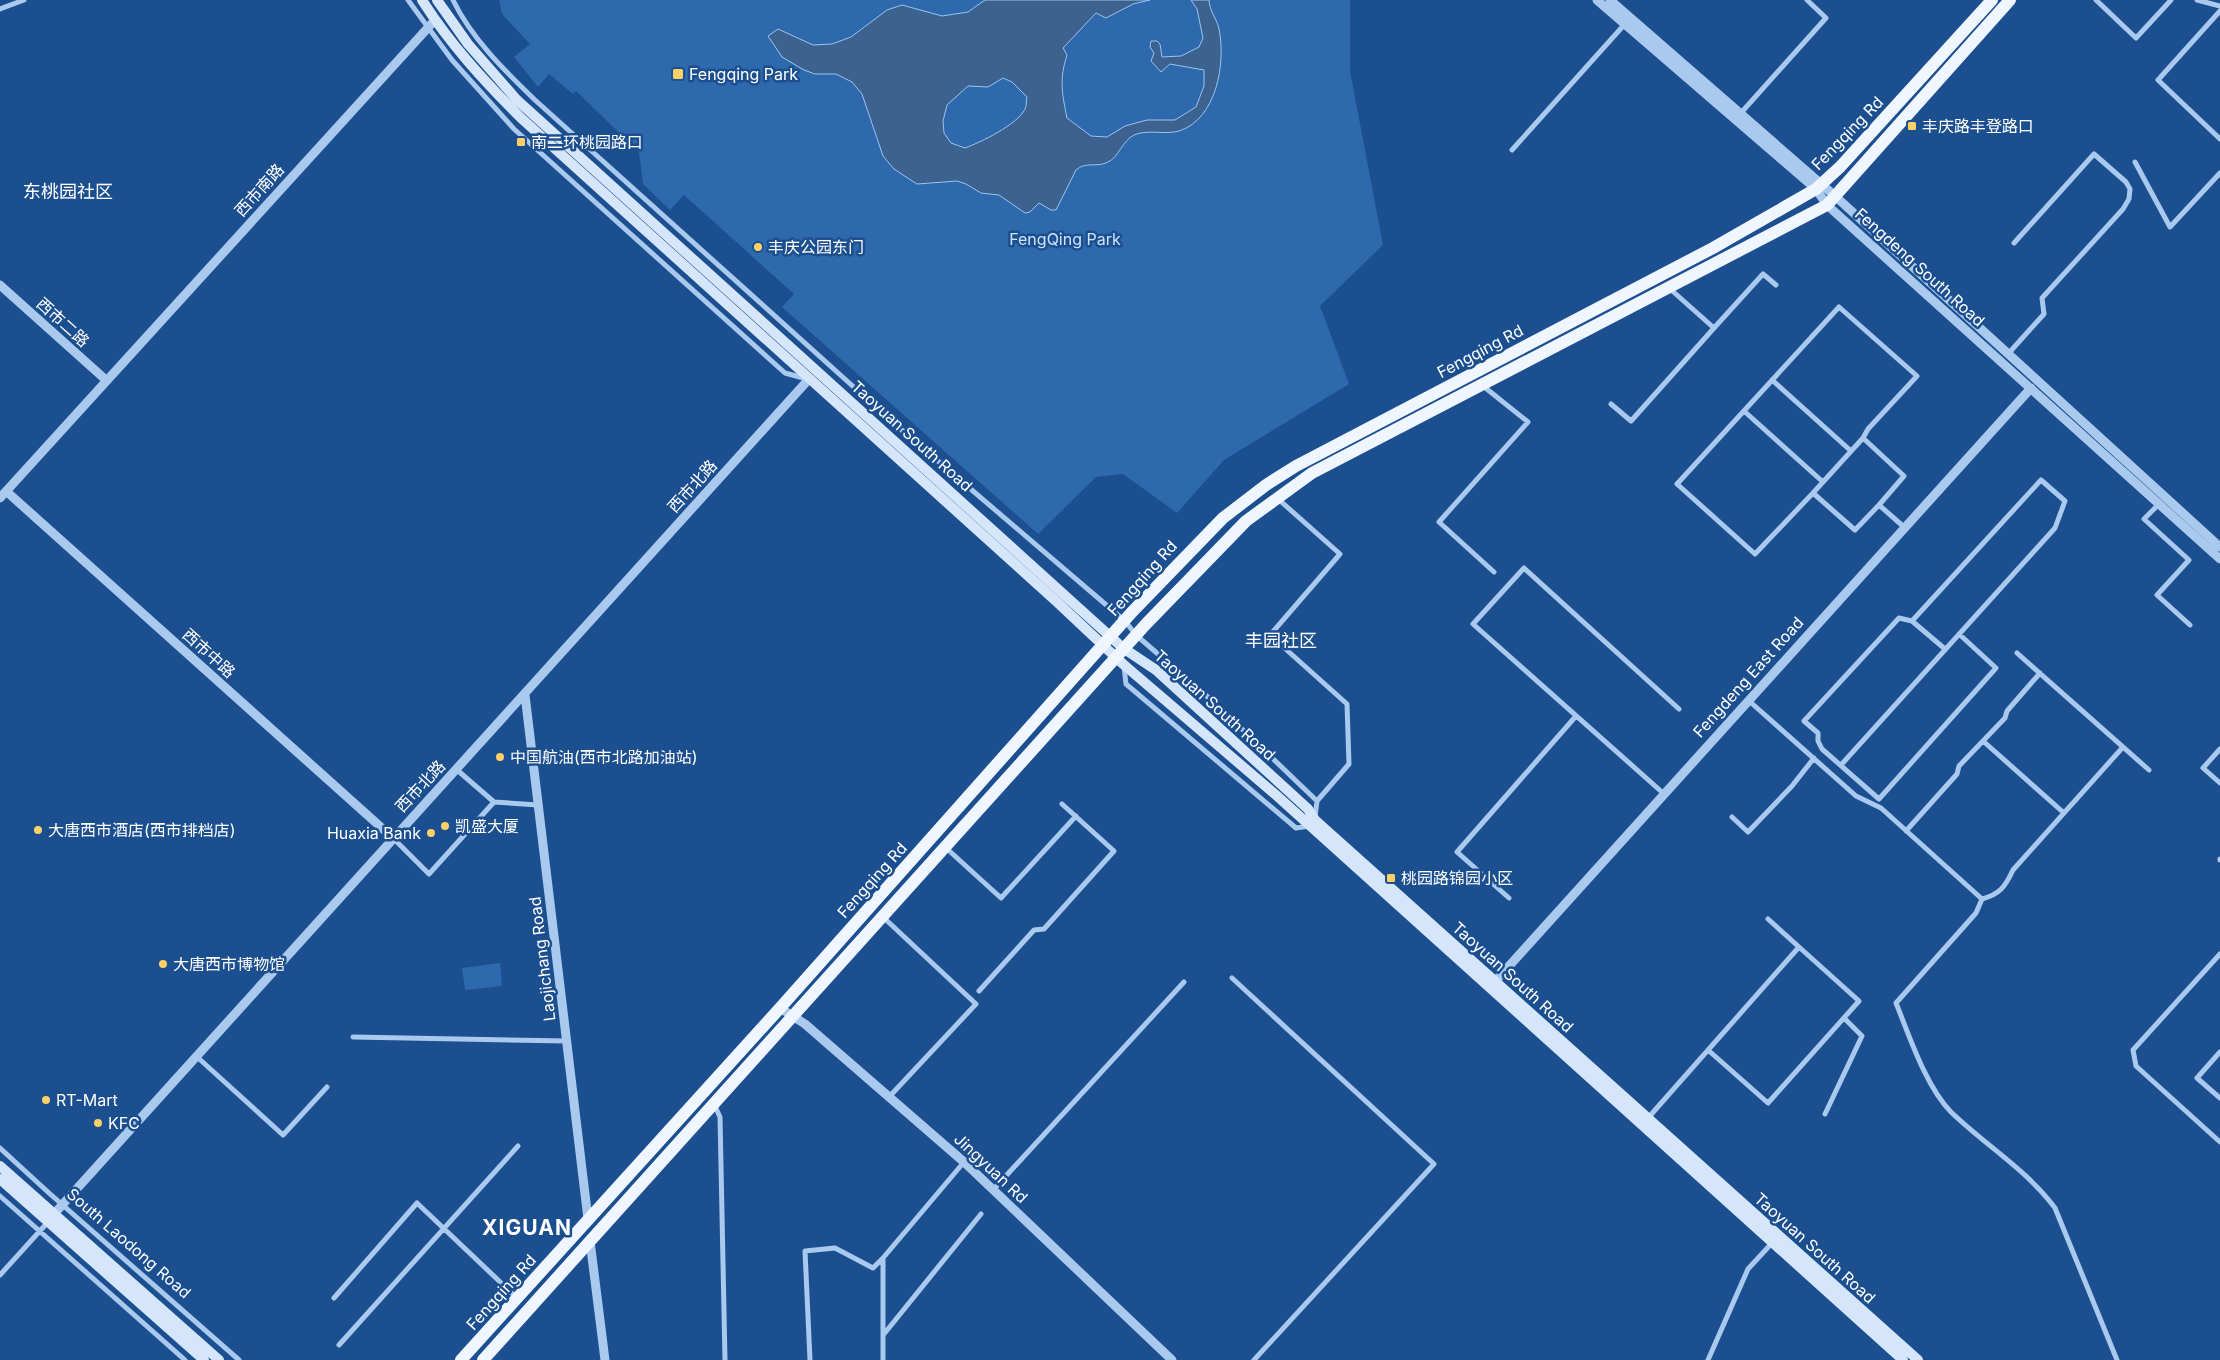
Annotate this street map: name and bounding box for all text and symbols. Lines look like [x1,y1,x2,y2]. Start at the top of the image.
place label: Fengqing Park [689,64,798,84]
marker: Fengqing Park [671,67,685,81]
street label: Fengqing Rd [1807,92,1887,174]
place label: 丰庆路丰登路口 [1922,116,2034,136]
marker: 丰庆路丰登路口 [1906,120,1918,132]
place label: 南二环桃园路口 [531,132,643,152]
marker: 南二环桃园路口 [515,136,527,148]
street label: 西市南路 [230,160,288,220]
district label: 东桃园社区 [23,181,113,202]
street label: Fengdeng South Road [1851,204,1989,330]
park label: FengQing Park [1009,229,1121,249]
place label: 丰庆公园东门 [768,237,864,257]
marker: 丰庆公园东门 [752,241,764,253]
street label: 西市二路 [33,293,93,351]
street label: Fengqing Rd [1433,320,1527,382]
street label: Taoyuan South Road [847,376,977,496]
street label: 西市北路 [663,456,721,516]
street label: Fengqing Rd [1103,536,1181,620]
street label: Fengdeng East Road [1688,612,1808,742]
street label: 西市中路 [179,624,239,682]
district label: 丰园社区 [1245,630,1317,651]
street label: Taoyuan South Road [1150,645,1280,765]
place label: 中国航油(西市北路加油站) [510,747,698,767]
marker: 中国航油(西市北路加油站) [494,751,506,763]
street label: 西市北路 [391,756,449,816]
place label: 凯盛大厦 [455,816,519,836]
place label: 大唐西市酒店(西市排档店) [48,820,236,840]
marker: 凯盛大厦 [439,820,451,832]
place label: Huaxia Bank [327,823,421,843]
marker: 大唐西市酒店(西市排档店) [32,824,44,836]
marker: Huaxia Bank [425,827,437,839]
street label: Fengqing Rd [833,838,911,922]
place label: 桃园路锦园小区 [1401,868,1513,888]
marker: 桃园路锦园小区 [1385,872,1397,884]
street label: Laojichang Road [524,896,560,1022]
street label: Taoyuan South Road [1448,917,1578,1037]
place label: 大唐西市博物馆 [173,954,285,974]
marker: 大唐西市博物馆 [157,958,169,970]
place label: RT-Mart [56,1090,118,1110]
marker: RT-Mart [40,1094,52,1106]
place label: KFC [108,1113,140,1133]
marker: KFC [92,1117,104,1129]
street label: Jingyuan Rd [950,1129,1032,1207]
street label: South Laodong Road [63,1184,195,1302]
street label: Taoyuan South Road [1750,1188,1880,1308]
district label: XIGUAN [482,1215,572,1240]
street label: Fengqing Rd [462,1250,540,1334]

